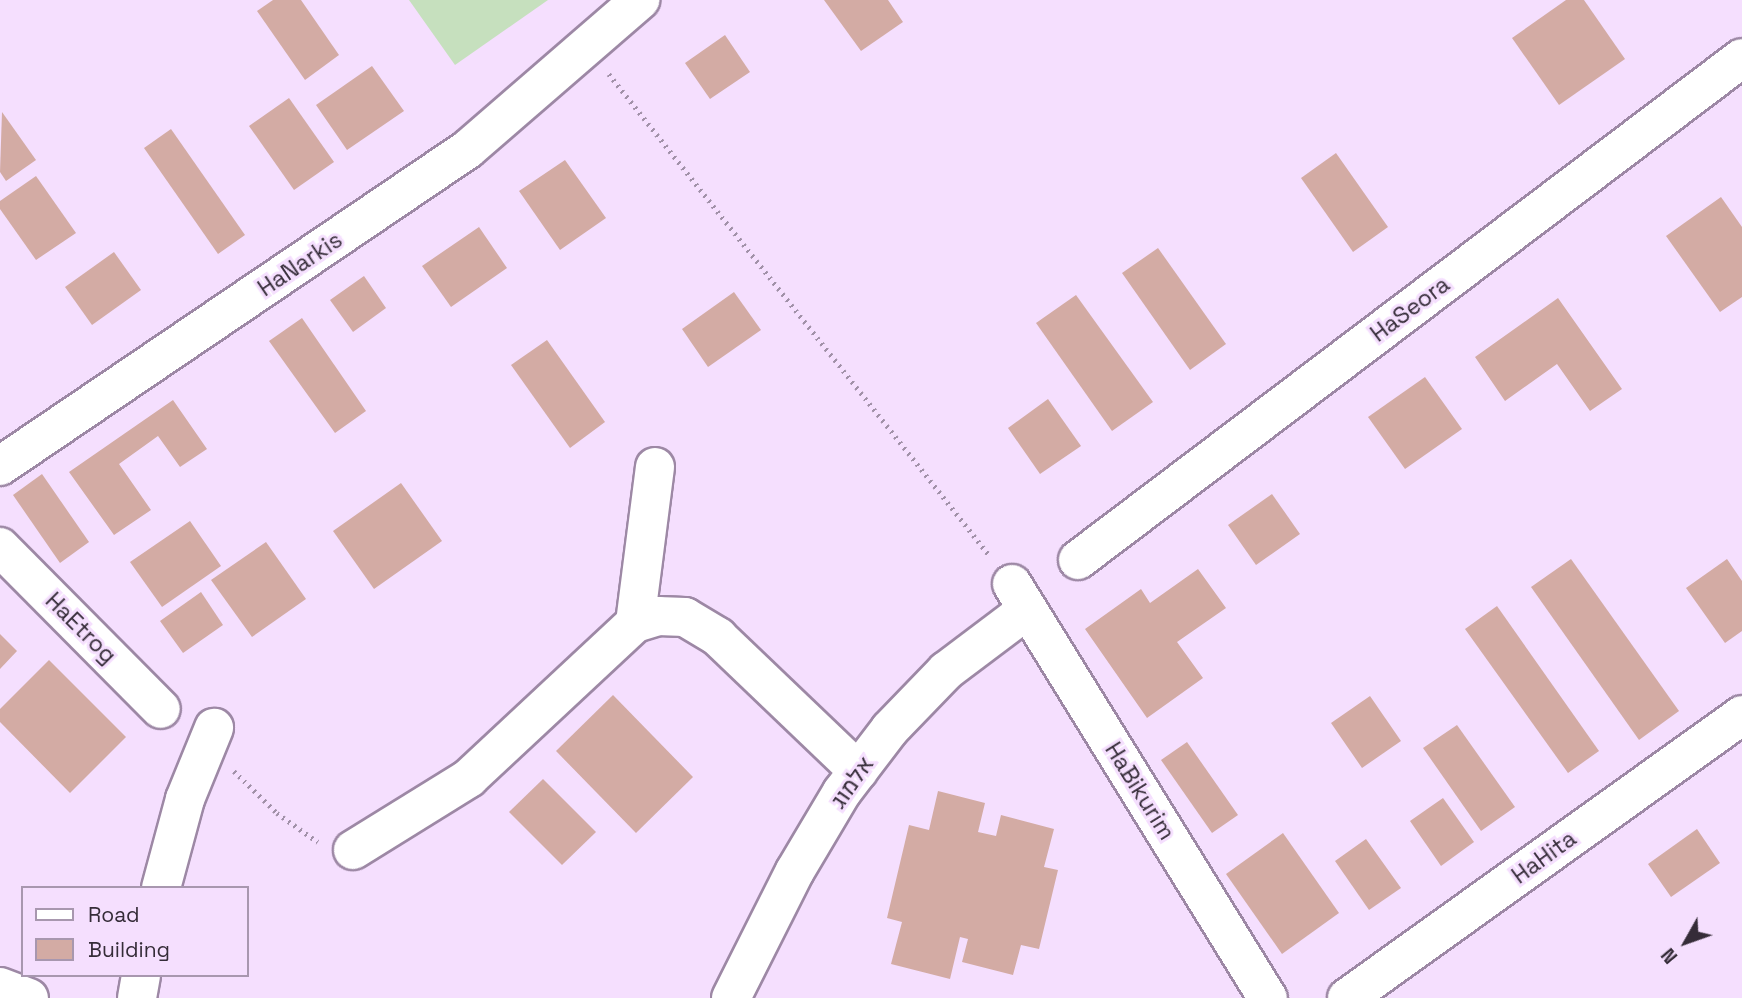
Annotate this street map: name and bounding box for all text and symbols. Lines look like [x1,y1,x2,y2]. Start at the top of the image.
street label: HaNarkis [253,226,347,302]
street label: HaSeora [1365,270,1455,348]
street label: HaEtrog [40,587,122,669]
street label: HaBikurim [1099,737,1181,845]
street label: אלמוג [824,751,880,813]
street label: HaHita [1506,824,1582,890]
legend [21,886,248,977]
text: Road [88,901,140,928]
north arrow [1651,907,1721,977]
text: Building [88,936,170,963]
text: N [1656,943,1683,969]

